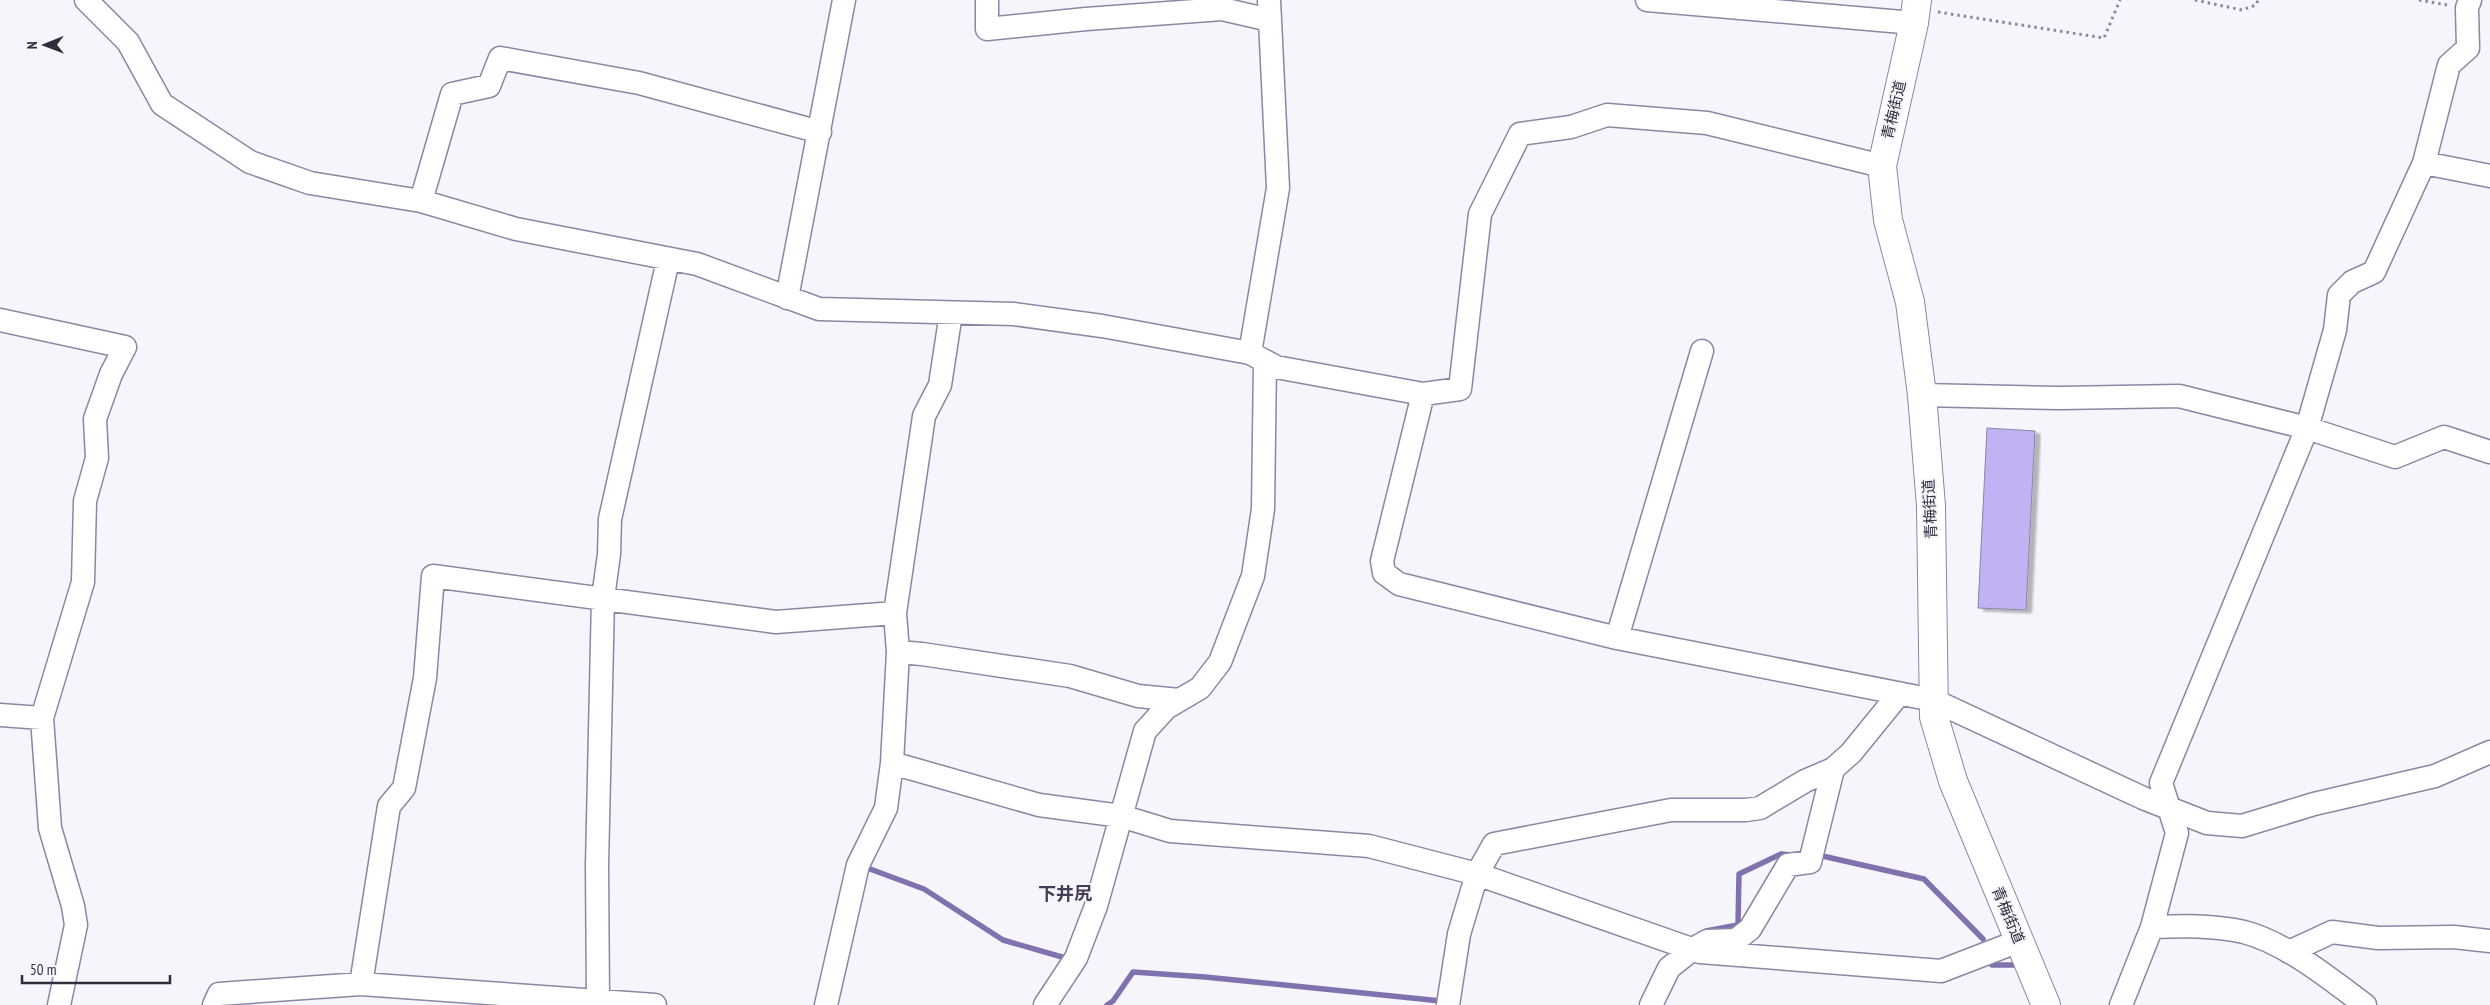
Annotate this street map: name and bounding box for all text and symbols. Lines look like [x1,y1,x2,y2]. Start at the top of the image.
north arrow [20,20,70,70]
text: N [23,41,41,49]
street label: 青梅街道 [1878,79,1910,141]
street label: 青梅街道 [1918,479,1941,539]
district label: 下井尻 [1038,882,1092,905]
street label: 青梅街道 [1988,883,2029,946]
scale bar [22,952,170,984]
text: 50 m [30,960,56,979]

